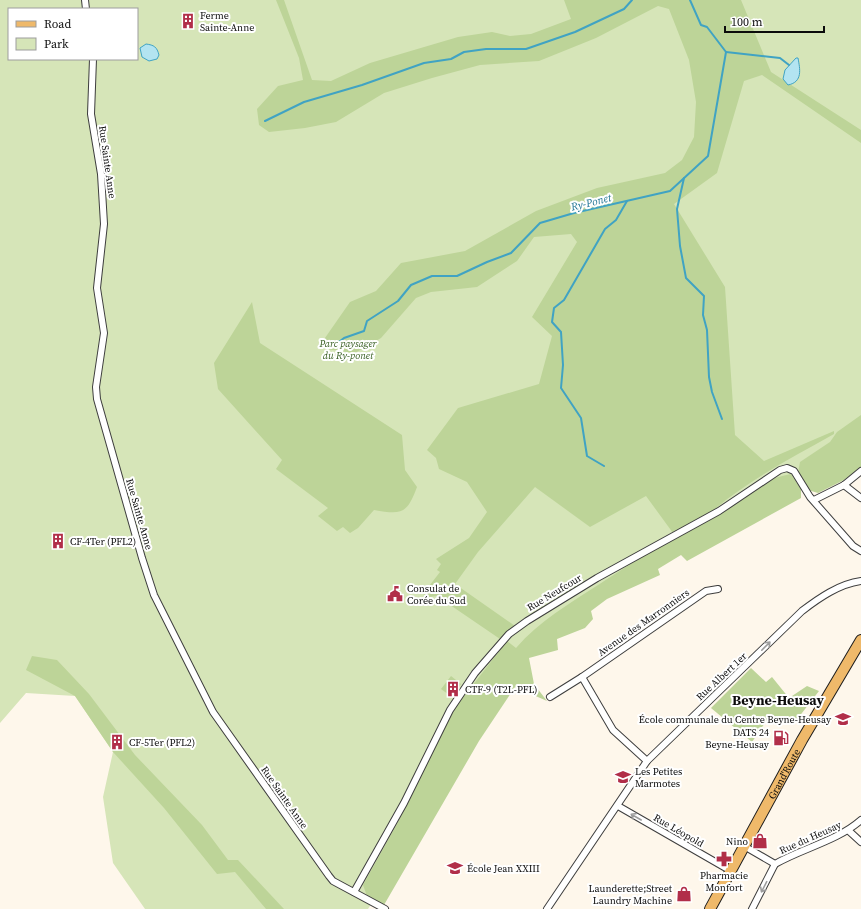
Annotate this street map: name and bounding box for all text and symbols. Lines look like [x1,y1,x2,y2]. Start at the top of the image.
legend [8,8,138,60]
scale bar [725,8,824,34]
place label: Ferme Sainte-Anne [200,9,254,34]
building icon: Ferme Sainte-Anne [179,12,197,30]
text: 100 m [731,14,763,30]
text: Road [44,16,71,32]
text: Park [44,36,69,52]
street label: Rue Sainte Anne [96,125,119,199]
water label: Ry-Ponet [568,190,613,215]
park label: Parc paysager du Ry-ponet [318,337,378,362]
street label: Rue Sainte Anne [123,477,156,551]
building icon: CF-4Ter (PFL2) [49,532,67,550]
place label: CF-4Ter (PFL2) [70,535,136,548]
street label: Rue Neufcour [525,571,585,614]
place label: Consulat de Corée du Sud [407,582,466,607]
public building icon: Consulat de Corée du Sud [386,585,404,603]
street label: Avenue des Marronniers [595,586,692,659]
one-way arrow [761,641,771,651]
street label: Rue Albert 1er [693,649,750,703]
building icon: CTF-9 (T2L-PFL) [444,680,462,698]
place label: CTF-9 (T2L-PFL) [465,683,537,696]
district label: Beyne-Heusay [732,690,824,710]
school or university icon: École communale du Centre Beyne-Heusay [834,710,852,728]
place label: École communale du Centre Beyne-Heusay [639,713,832,726]
place label: DATS 24 Beyne-Heusay [705,726,770,751]
fuel station icon: DATS 24 Beyne-Heusay [772,729,790,747]
building icon: CF-5Ter (PFL2) [108,733,126,751]
place label: CF-5Ter (PFL2) [129,736,195,749]
street label: Grand'Route [765,747,803,801]
street label: Rue Sainte Anne [258,764,311,831]
place label: Les Petites Marmotes [635,765,682,790]
school or university icon: Les Petites Marmotes [614,768,632,786]
street label: Rue Léopold [651,811,706,850]
one-way arrow [630,812,642,820]
street label: Rue du Heusay [777,818,844,857]
shop icon: Nino [751,832,769,850]
place label: Nino [726,835,748,848]
pharmacy icon: Pharmacie Monfort [715,850,733,868]
school or university icon: École Jean XXIII [446,859,464,877]
place label: École Jean XXIII [467,862,540,875]
place label: Pharmacie Monfort [700,869,748,894]
one-way arrow [760,880,767,892]
place label: Launderette;Street Laundry Machine [589,882,673,907]
shop icon: Launderette;Street Laundry Machine [675,885,693,903]

